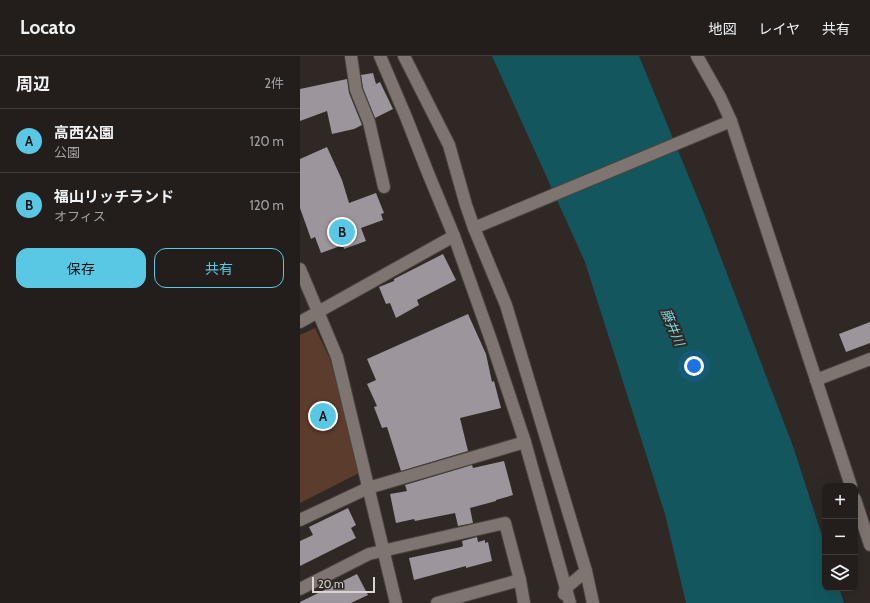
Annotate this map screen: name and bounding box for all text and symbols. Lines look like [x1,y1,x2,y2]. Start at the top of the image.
text: Locato [20,16,76,39]
text: 地図 [708,20,736,38]
text: レイヤ [758,20,800,38]
text: 共有 [822,20,850,38]
text: 周辺 [16,74,50,94]
text: 2件 [264,75,284,91]
text: 高西公園 [54,124,114,142]
text: A [25,133,33,149]
text: 120 m [250,133,284,149]
text: 公園 [54,144,80,160]
text: 福山リッチランド [54,188,174,206]
text: B [25,197,33,213]
text: 120 m [250,197,284,213]
text: オフィス [54,208,106,224]
pin: B [329,217,355,247]
button: 保存 [16,248,146,288]
button: 共有 [154,248,284,288]
water label: 藤井川 [658,306,689,350]
your location [684,356,704,376]
pin: A [310,401,336,431]
map controls [822,483,858,591]
button: + [822,483,858,519]
button: − [822,519,858,555]
button: layers [822,555,858,591]
scale bar [312,575,375,594]
text: 20 m [318,577,344,591]

